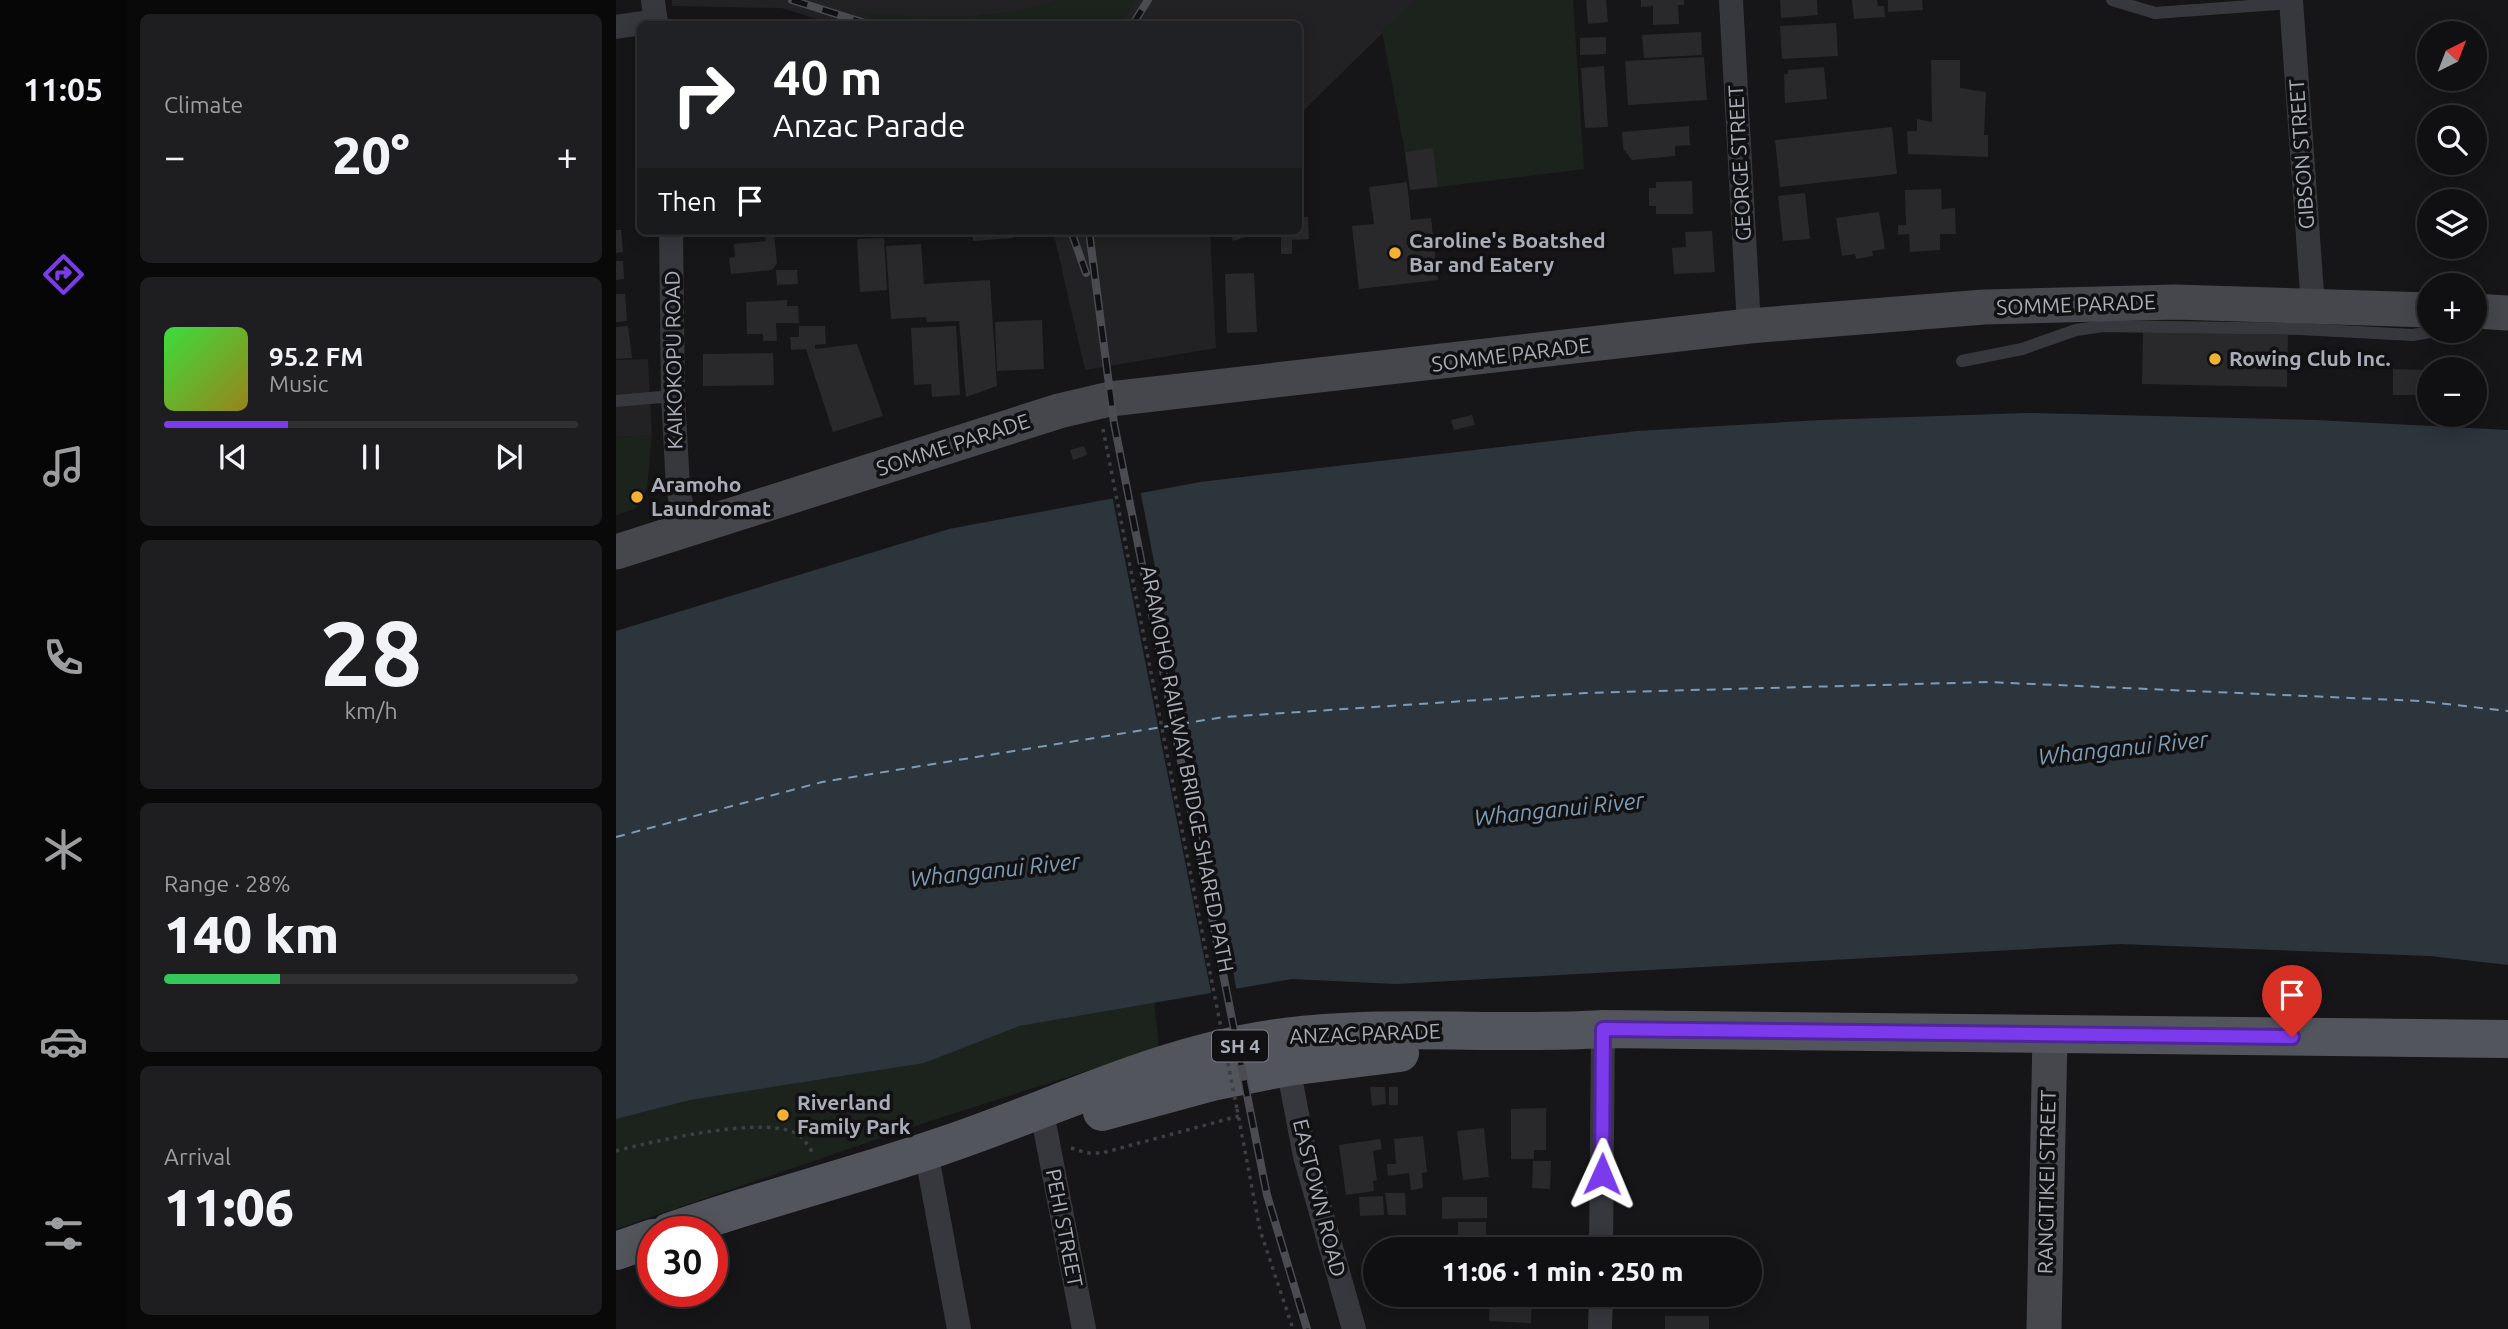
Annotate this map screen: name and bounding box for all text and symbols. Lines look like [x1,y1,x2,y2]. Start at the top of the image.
north arrow [2417,21,2487,91]
map controls [2417,21,2487,427]
icon: right [658,49,749,140]
text: 40 m [773,49,882,104]
text: 11:05 [23,71,103,107]
street label: GIBSON STREET [2284,78,2318,230]
street label: GEORGE STREET [1723,84,1755,242]
text: Climate [164,92,243,117]
button: search [2417,105,2487,175]
text: Anzac Parade [773,107,966,143]
text: 20° [332,126,410,184]
text: − [164,135,185,177]
text: + [557,135,578,177]
icon: arrive [731,182,769,220]
text: Then [658,187,717,216]
button: layers [2417,189,2487,259]
place label: Caroline's Boatshed Bar and Eatery [1409,228,1606,276]
marker: Caroline's Boatshed Bar and Eatery [1387,245,1403,261]
icon: directions [39,250,88,299]
street label: KAIKOKOPU ROAD [659,270,687,450]
button: + [2417,273,2487,343]
street label: SOMME PARADE [1996,289,2156,319]
street label: SOMME PARADE [1430,332,1592,376]
text: 95.2 FM [269,342,363,371]
place label: Rowing Club Inc. [2229,346,2391,370]
marker: Rowing Club Inc. [2207,351,2223,367]
button: − [2417,357,2487,427]
text: Music [269,371,328,396]
street label: SOMME PARADE [873,408,1032,480]
icon: previous [214,438,252,476]
icon: pause [352,438,390,476]
icon: next [490,438,528,476]
icon: music [39,442,88,491]
place label: Aramoho Laundromat [651,472,771,520]
marker: Aramoho Laundromat [629,489,645,505]
street label: ARAMOHO RAILWAY BRIDGE SHARED PATH [1137,563,1239,974]
text: 28 [320,601,422,703]
icon: phone [39,633,88,682]
text: km/h [344,698,398,723]
water label: Whanganui River [2037,726,2210,769]
water label: Whanganui River [1473,787,1646,830]
icon: climate [39,825,88,874]
water label: Whanganui River [909,848,1082,891]
text: Range · 28% [164,871,291,896]
text: 140 km [164,905,339,963]
pin [2262,965,2322,1037]
icon: arrive [2273,976,2311,1014]
icon: car [39,1017,88,1066]
street label: ANZAC PARADE [1289,1018,1441,1048]
road number: SH 4 [1212,1030,1268,1062]
street label: RANGITIKEI STREET [2032,1089,2060,1274]
place label: Riverland Family Park [797,1090,911,1138]
marker: Riverland Family Park [775,1107,791,1123]
street label: EASTOWN ROAD [1289,1117,1351,1279]
position arrow [1565,1137,1639,1211]
text: Arrival [164,1144,231,1169]
street label: PEHI STREET [1042,1167,1088,1289]
text: 11:06 [164,1178,294,1236]
icon: filters [39,1209,88,1258]
speed limit sign: 30 [637,1216,728,1307]
text: 11:06 · 1 min · 250 m [1442,1257,1683,1286]

